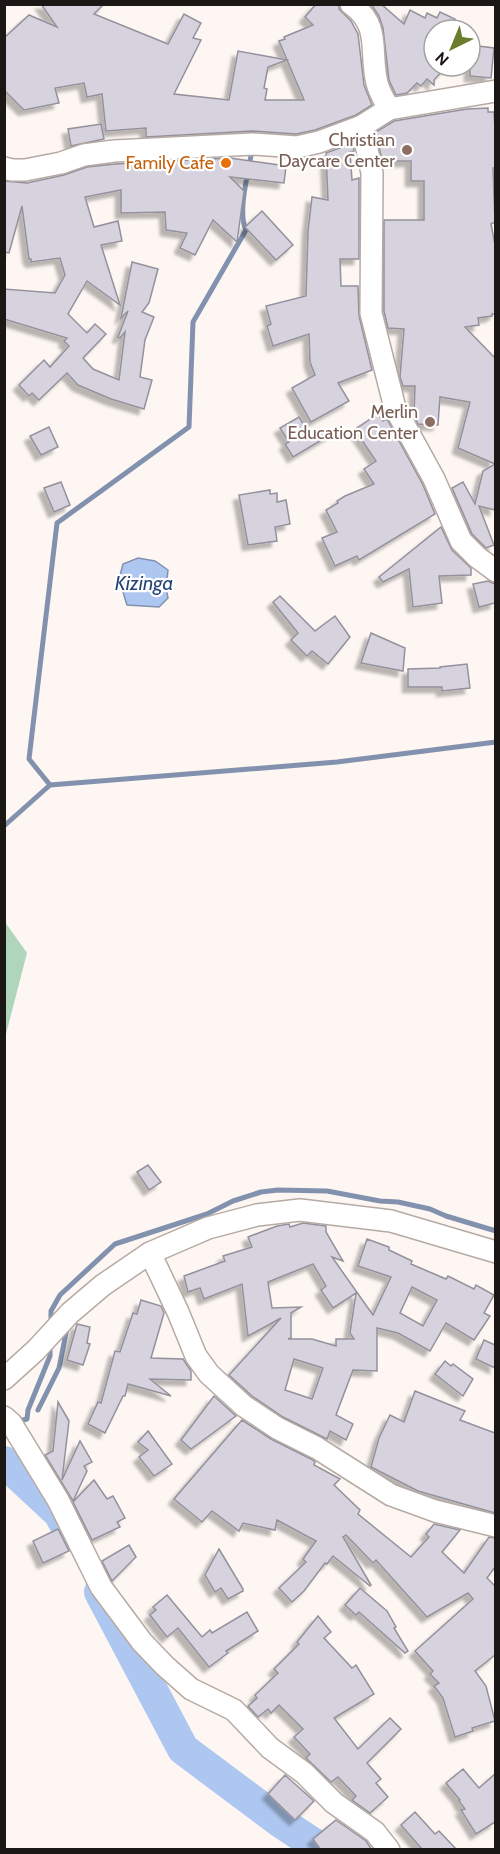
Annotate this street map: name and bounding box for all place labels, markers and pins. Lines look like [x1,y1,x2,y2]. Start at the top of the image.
place label: Christian Daycare Center [278,129,395,172]
marker: Christian Daycare Center [400,143,414,157]
place label: Family Cafe [125,152,214,174]
marker: Family Cafe [219,156,233,170]
place label: Merlin Education Center [287,401,418,444]
marker: Merlin Education Center [423,415,437,429]

